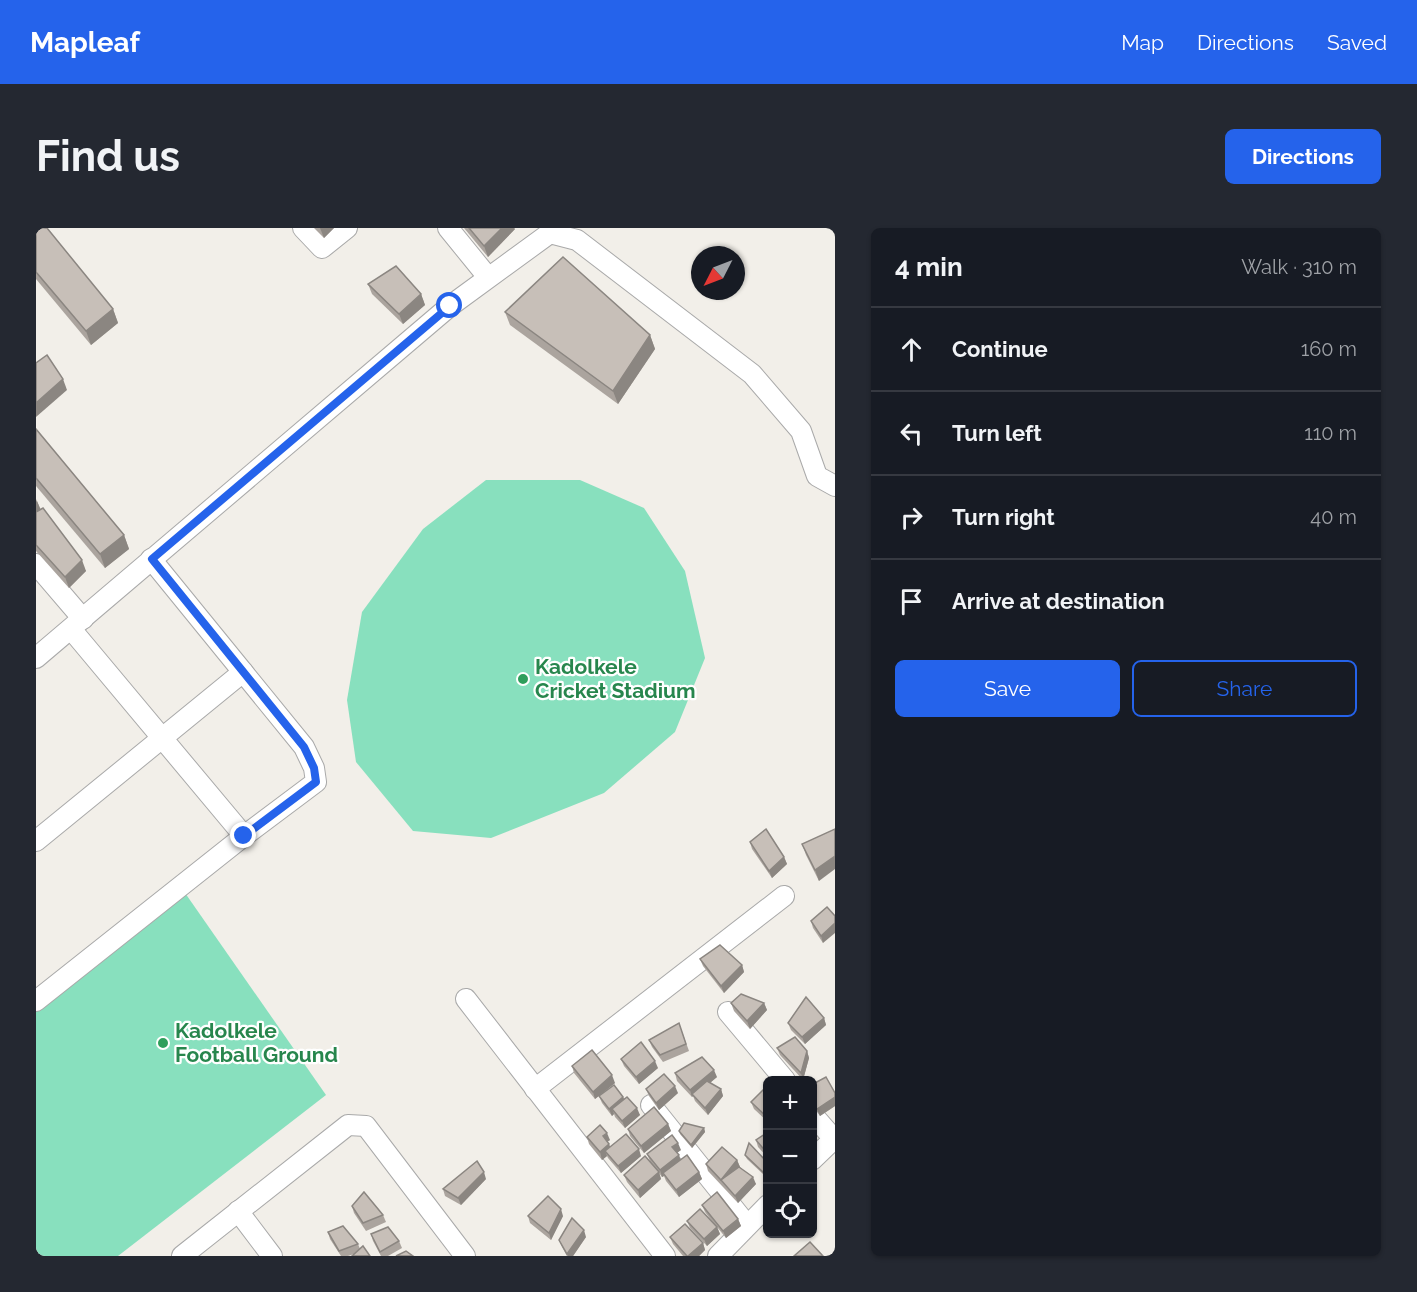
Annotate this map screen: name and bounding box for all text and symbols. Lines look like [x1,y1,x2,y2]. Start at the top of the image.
text: Mapleaf [30,26,140,59]
text: Map [1121,30,1164,55]
text: Directions [1197,30,1294,55]
text: Saved [1327,30,1387,55]
button: Directions [1225,129,1381,184]
text: Find us [36,132,180,181]
north arrow [691,246,745,300]
text: 4 min [895,252,963,282]
text: Walk · 310 m [1241,255,1357,279]
route start [436,292,462,318]
icon: ahead [895,333,928,366]
text: Continue [952,336,1048,362]
text: 160 m [1301,337,1357,361]
icon: left [895,417,928,450]
text: Turn left [952,420,1042,446]
text: 110 m [1304,421,1357,445]
icon: right [895,501,928,534]
text: Turn right [952,504,1055,530]
text: 40 m [1310,505,1357,529]
icon: arrive [895,585,928,618]
text: Arrive at destination [952,588,1165,614]
place label: Kadolkele Cricket Stadium [535,654,696,703]
button: Save [895,660,1120,717]
button: Share [1132,660,1357,717]
marker: Kadolkele Cricket Stadium [516,672,530,686]
route end [230,822,256,848]
place label: Kadolkele Football Ground [175,1018,338,1067]
marker: Kadolkele Football Ground [156,1036,170,1050]
map controls [763,1076,817,1238]
button: + [763,1076,817,1130]
button: − [763,1130,817,1184]
button: locate [763,1184,817,1238]

